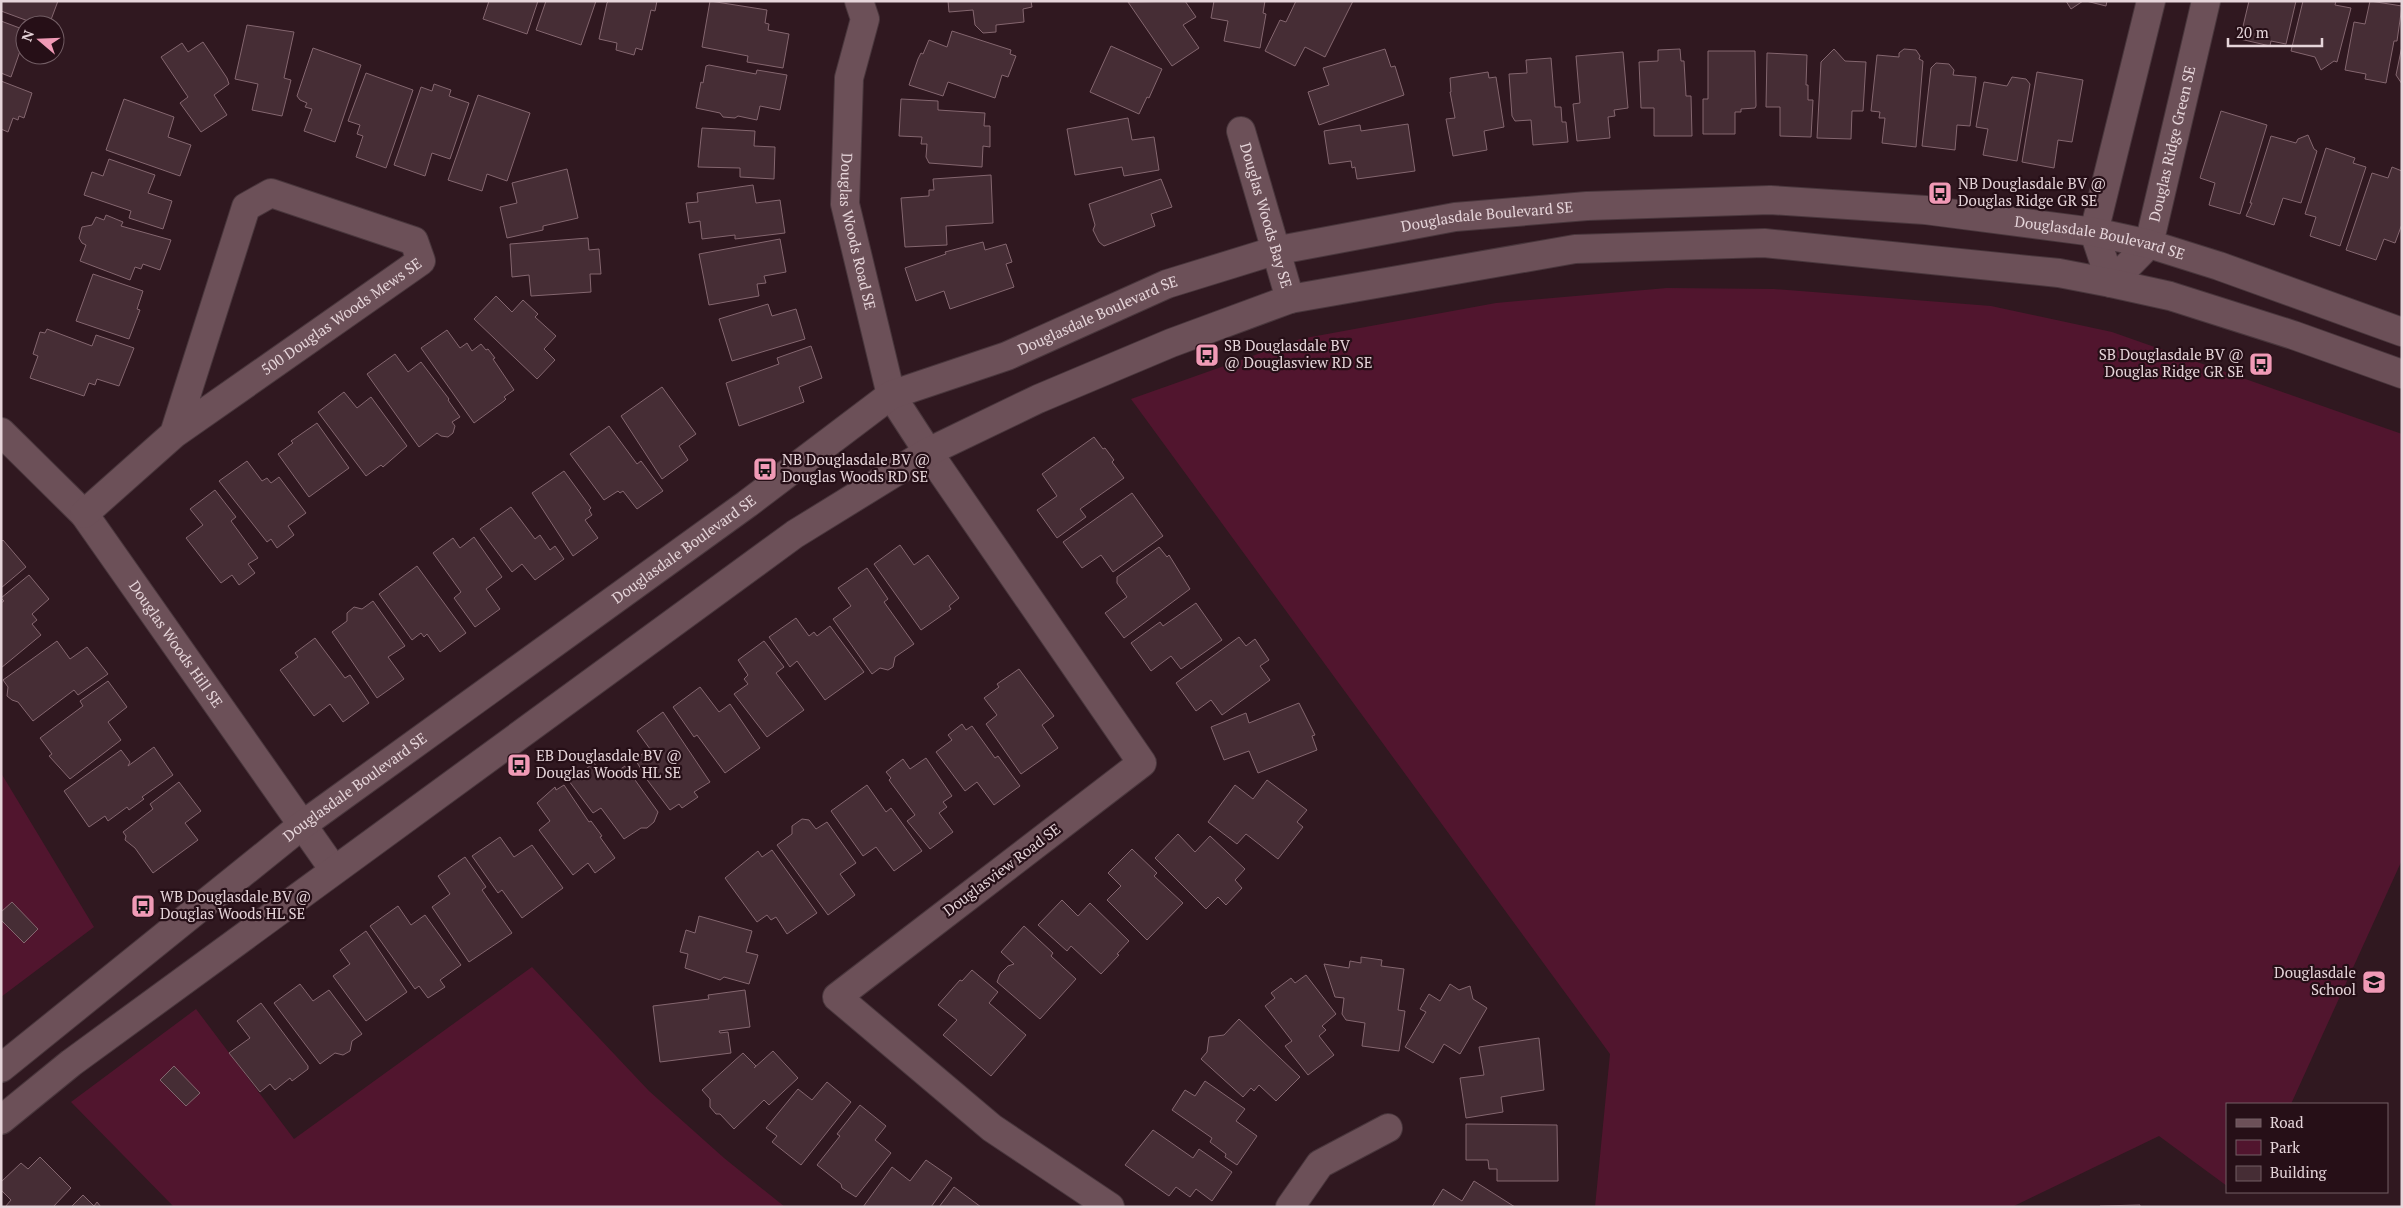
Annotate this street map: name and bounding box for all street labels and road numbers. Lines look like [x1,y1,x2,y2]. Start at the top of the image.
street label: Douglas Ridge Green SE [2144,64,2199,224]
street label: Douglas Woods Bay SE [1236,140,1297,290]
street label: Douglas Woods Road SE [836,153,881,312]
street label: Douglasdale Boulevard SE [1399,196,1574,236]
street label: Douglasdale Boulevard SE [2013,211,2188,264]
street label: 500 Douglas Woods Mews SE [257,253,425,379]
street label: Douglasdale Boulevard SE [1014,270,1180,359]
street label: Douglasdale Boulevard SE [607,490,760,607]
street label: Douglas Woods Hill SE [125,576,228,711]
street label: Douglasdale Boulevard SE [278,727,430,846]
street label: Douglasview Road SE [939,818,1064,920]

